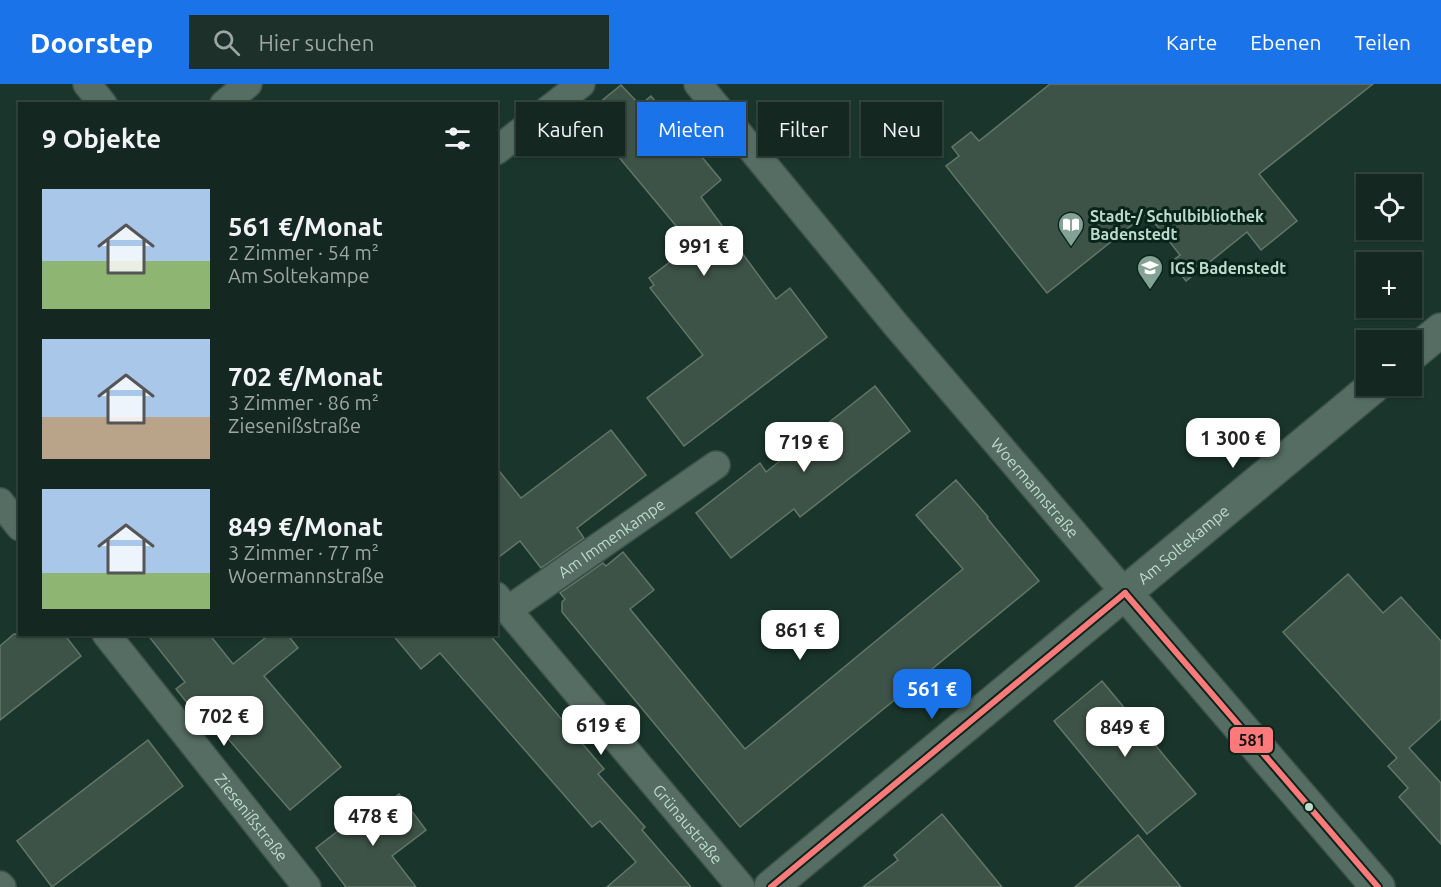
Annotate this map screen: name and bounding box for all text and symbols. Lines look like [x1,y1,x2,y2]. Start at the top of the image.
search box [189,15,609,69]
icon: search [210,26,243,59]
text: Doorstep [30,27,153,58]
text: Hier suchen [258,30,374,55]
text: Karte [1166,30,1217,54]
text: Ebenen [1250,30,1322,54]
text: Teilen [1355,30,1411,54]
chip: Kaufen [516,102,625,156]
chip: Mieten [637,102,746,156]
chip: Filter [758,102,849,156]
chip: Neu [861,102,942,156]
icon: filters [441,122,474,155]
text: 9 Objekte [42,124,161,153]
map controls [1356,174,1422,396]
button: locate [1356,174,1422,240]
place label: Stadt-/ Schulbibliothek Badenstedt [1090,207,1264,243]
library icon: Stadt-/ Schulbibliothek Badenstedt [1056,210,1086,248]
text: 561 €/Monat [228,212,383,241]
icon: home [90,213,162,285]
pin: 991 € [662,226,746,277]
text: 991 € [679,234,729,257]
text: 2 Zimmer · 54 m² [228,241,379,264]
button: + [1356,252,1422,318]
school or university icon: IGS Badenstedt [1135,253,1165,291]
place label: IGS Badenstedt [1170,259,1286,277]
text: Am Soltekampe [228,264,369,287]
button: − [1356,330,1422,396]
text: 702 €/Monat [228,362,383,391]
icon: home [90,363,162,435]
text: 3 Zimmer · 86 m² [228,391,379,414]
text: Ziesenißstraße [228,414,361,437]
pin: 1 300 € [1178,418,1288,469]
pin: 719 € [762,422,846,473]
text: 1 300 € [1200,426,1266,449]
text: 719 € [779,430,829,453]
street label: Woermannstraße [988,434,1083,541]
street label: Am Immenkampe [555,495,668,581]
street label: Am Soltekampe [1134,501,1233,588]
text: 849 €/Monat [228,512,383,541]
icon: home [90,513,162,585]
text: 3 Zimmer · 77 m² [228,541,379,564]
text: Woermannstraße [228,564,384,587]
pin: 861 € [758,610,842,661]
text: 861 € [775,618,825,641]
pin: 561 € [890,669,974,720]
text: 561 € [907,677,957,700]
pin: 702 € [182,696,266,747]
text: 702 € [199,704,249,727]
pin: 619 € [559,705,643,756]
pin: 849 € [1083,707,1167,758]
text: 619 € [576,713,626,736]
text: 849 € [1100,715,1150,738]
line badge: 581 [1229,726,1274,754]
text: 581 [1238,731,1266,749]
street label: Ziesenißstraße [211,770,292,865]
street label: Grünaustraße [649,781,726,867]
pin: 478 € [331,796,415,847]
unlabelled marker [1303,801,1315,813]
text: 478 € [348,804,398,827]

